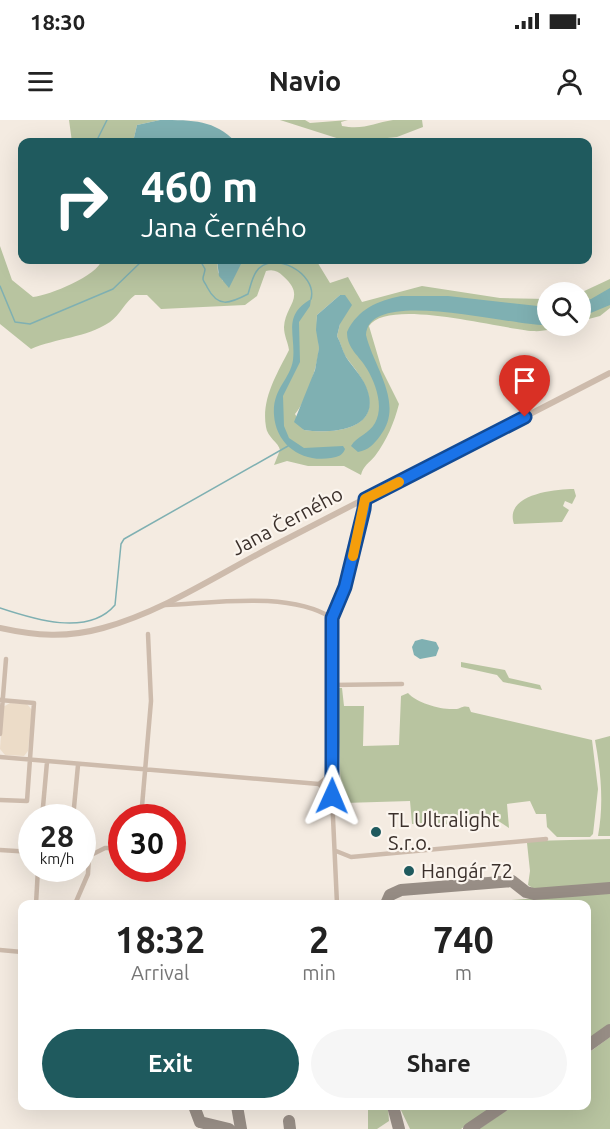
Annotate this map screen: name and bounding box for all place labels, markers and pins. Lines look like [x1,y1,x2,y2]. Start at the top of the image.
pin [499,355,550,417]
place label: TL Ultralight S.r.o. [388,808,499,854]
marker: TL Ultralight S.r.o. [369,825,383,839]
place label: Hangár 72 [421,859,513,882]
marker: Hangár 72 [402,864,416,878]

